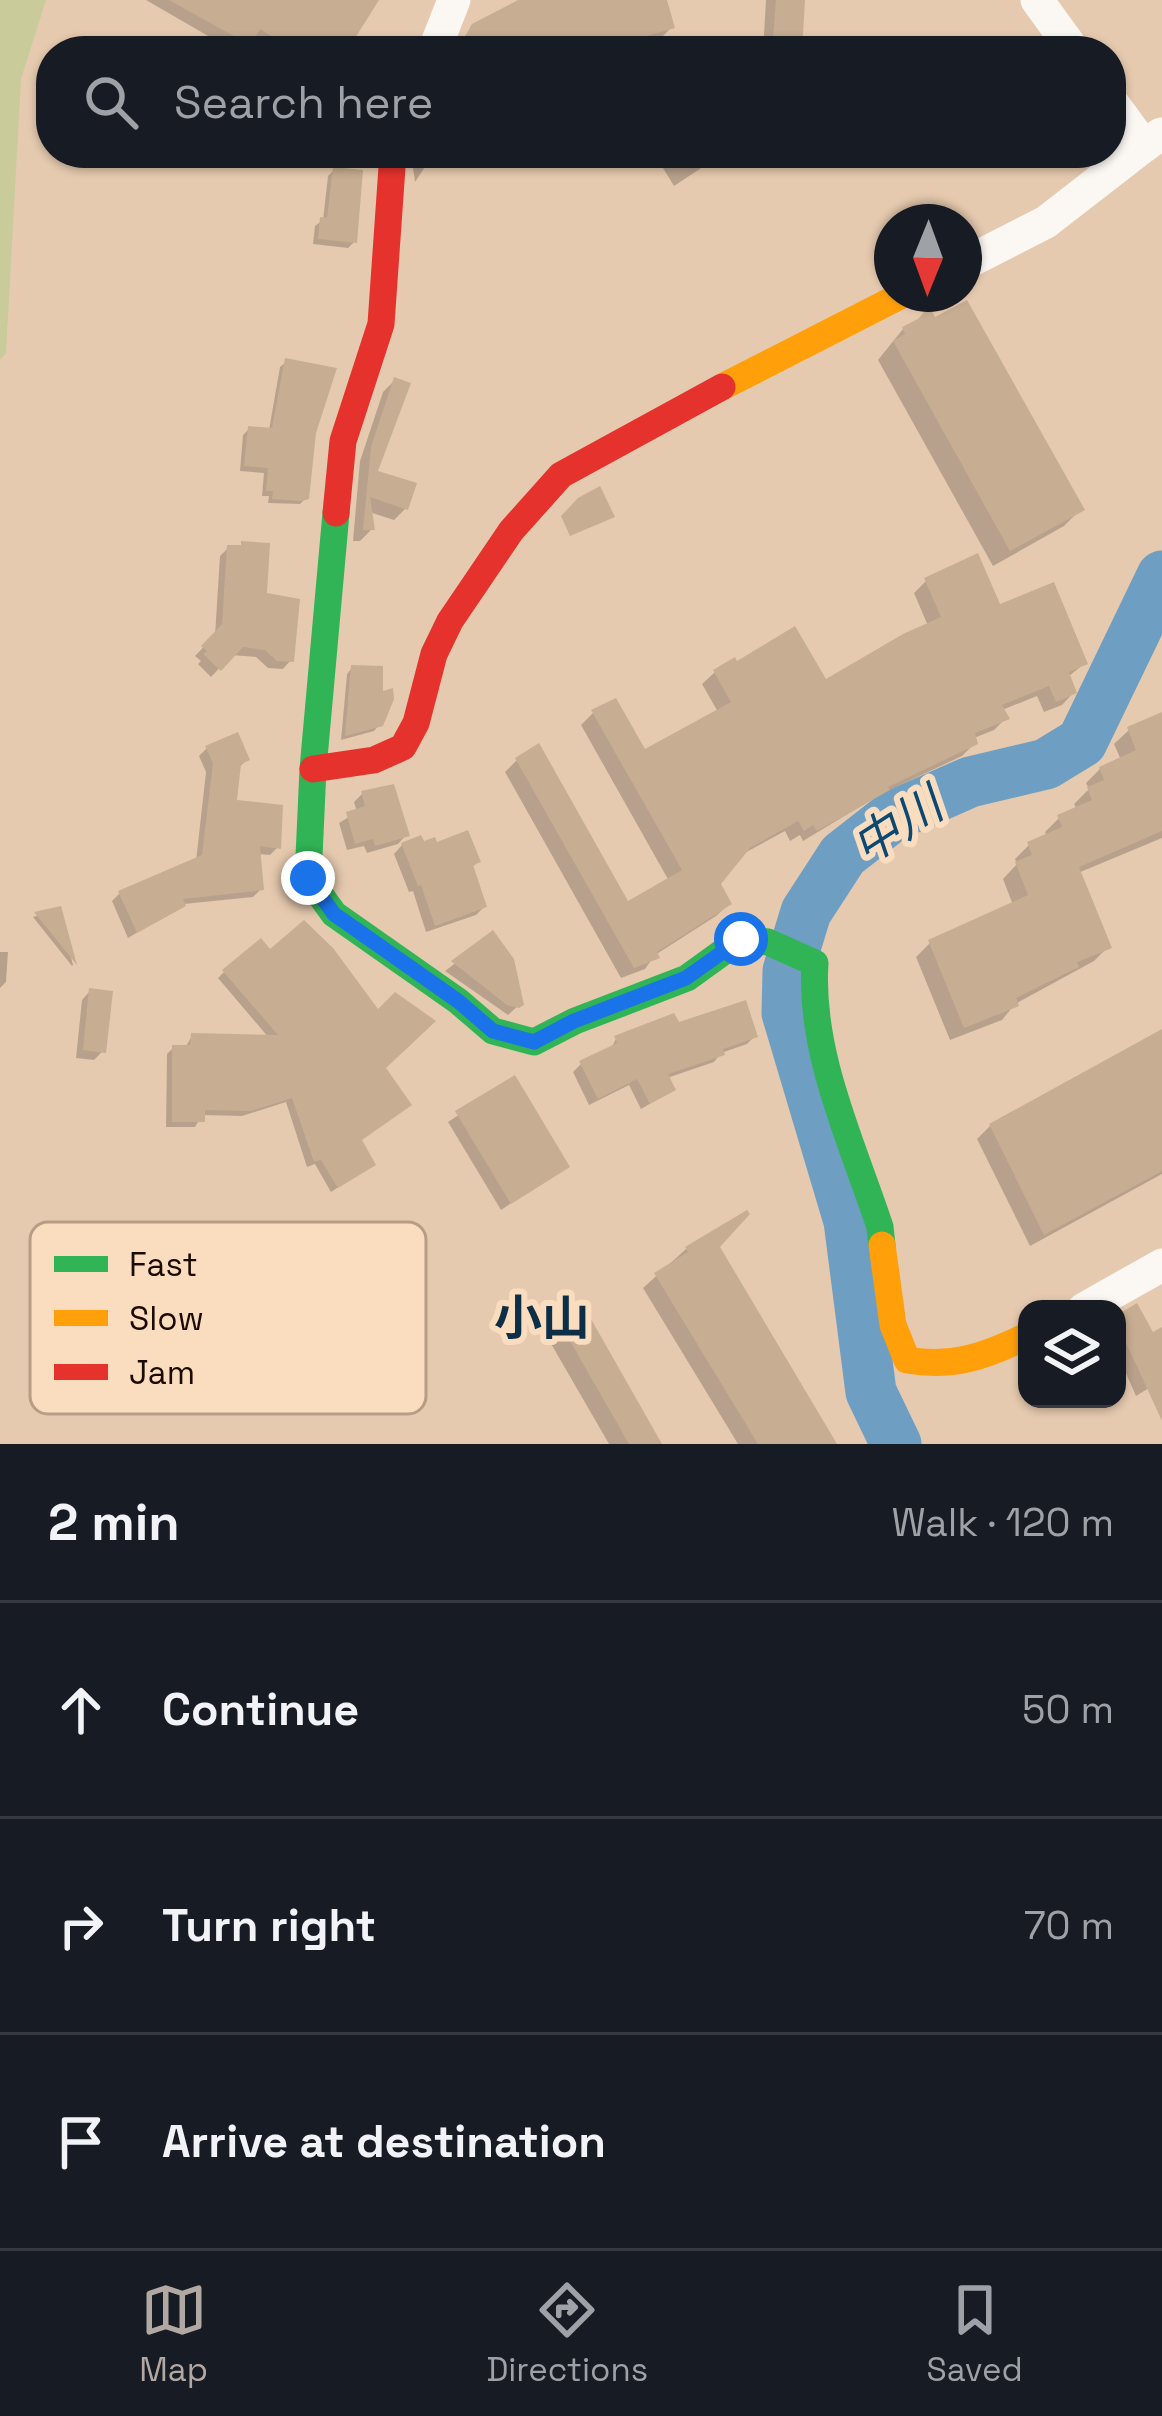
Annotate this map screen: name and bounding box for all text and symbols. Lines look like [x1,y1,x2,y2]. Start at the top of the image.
search box [36,36,1126,168]
icon: search [78,69,144,135]
text: Search here [174,74,433,131]
north arrow [874,204,982,312]
water label: 中川 [840,772,958,878]
route end [281,851,335,905]
route start [714,912,768,966]
legend [30,1222,426,1414]
text: Fast [129,1244,198,1286]
district label: 小山 [494,1288,590,1349]
text: Slow [129,1298,204,1340]
map controls [1018,1300,1126,1408]
button: layers [1018,1300,1126,1408]
text: Jam [129,1352,195,1394]
text: 2 min [48,1490,180,1555]
text: Walk · 120 m [892,1498,1114,1547]
icon: ahead [48,1677,114,1743]
text: Continue [162,1681,359,1738]
text: 50 m [1022,1685,1114,1734]
icon: right [48,1893,114,1959]
text: Turn right [162,1897,376,1954]
text: 70 m [1024,1901,1114,1950]
icon: arrive [48,2109,114,2175]
text: Arrive at destination [162,2113,606,2170]
tab: Map [139,2277,208,2391]
tab: Directions [486,2277,648,2391]
tab: Saved [927,2277,1023,2391]

